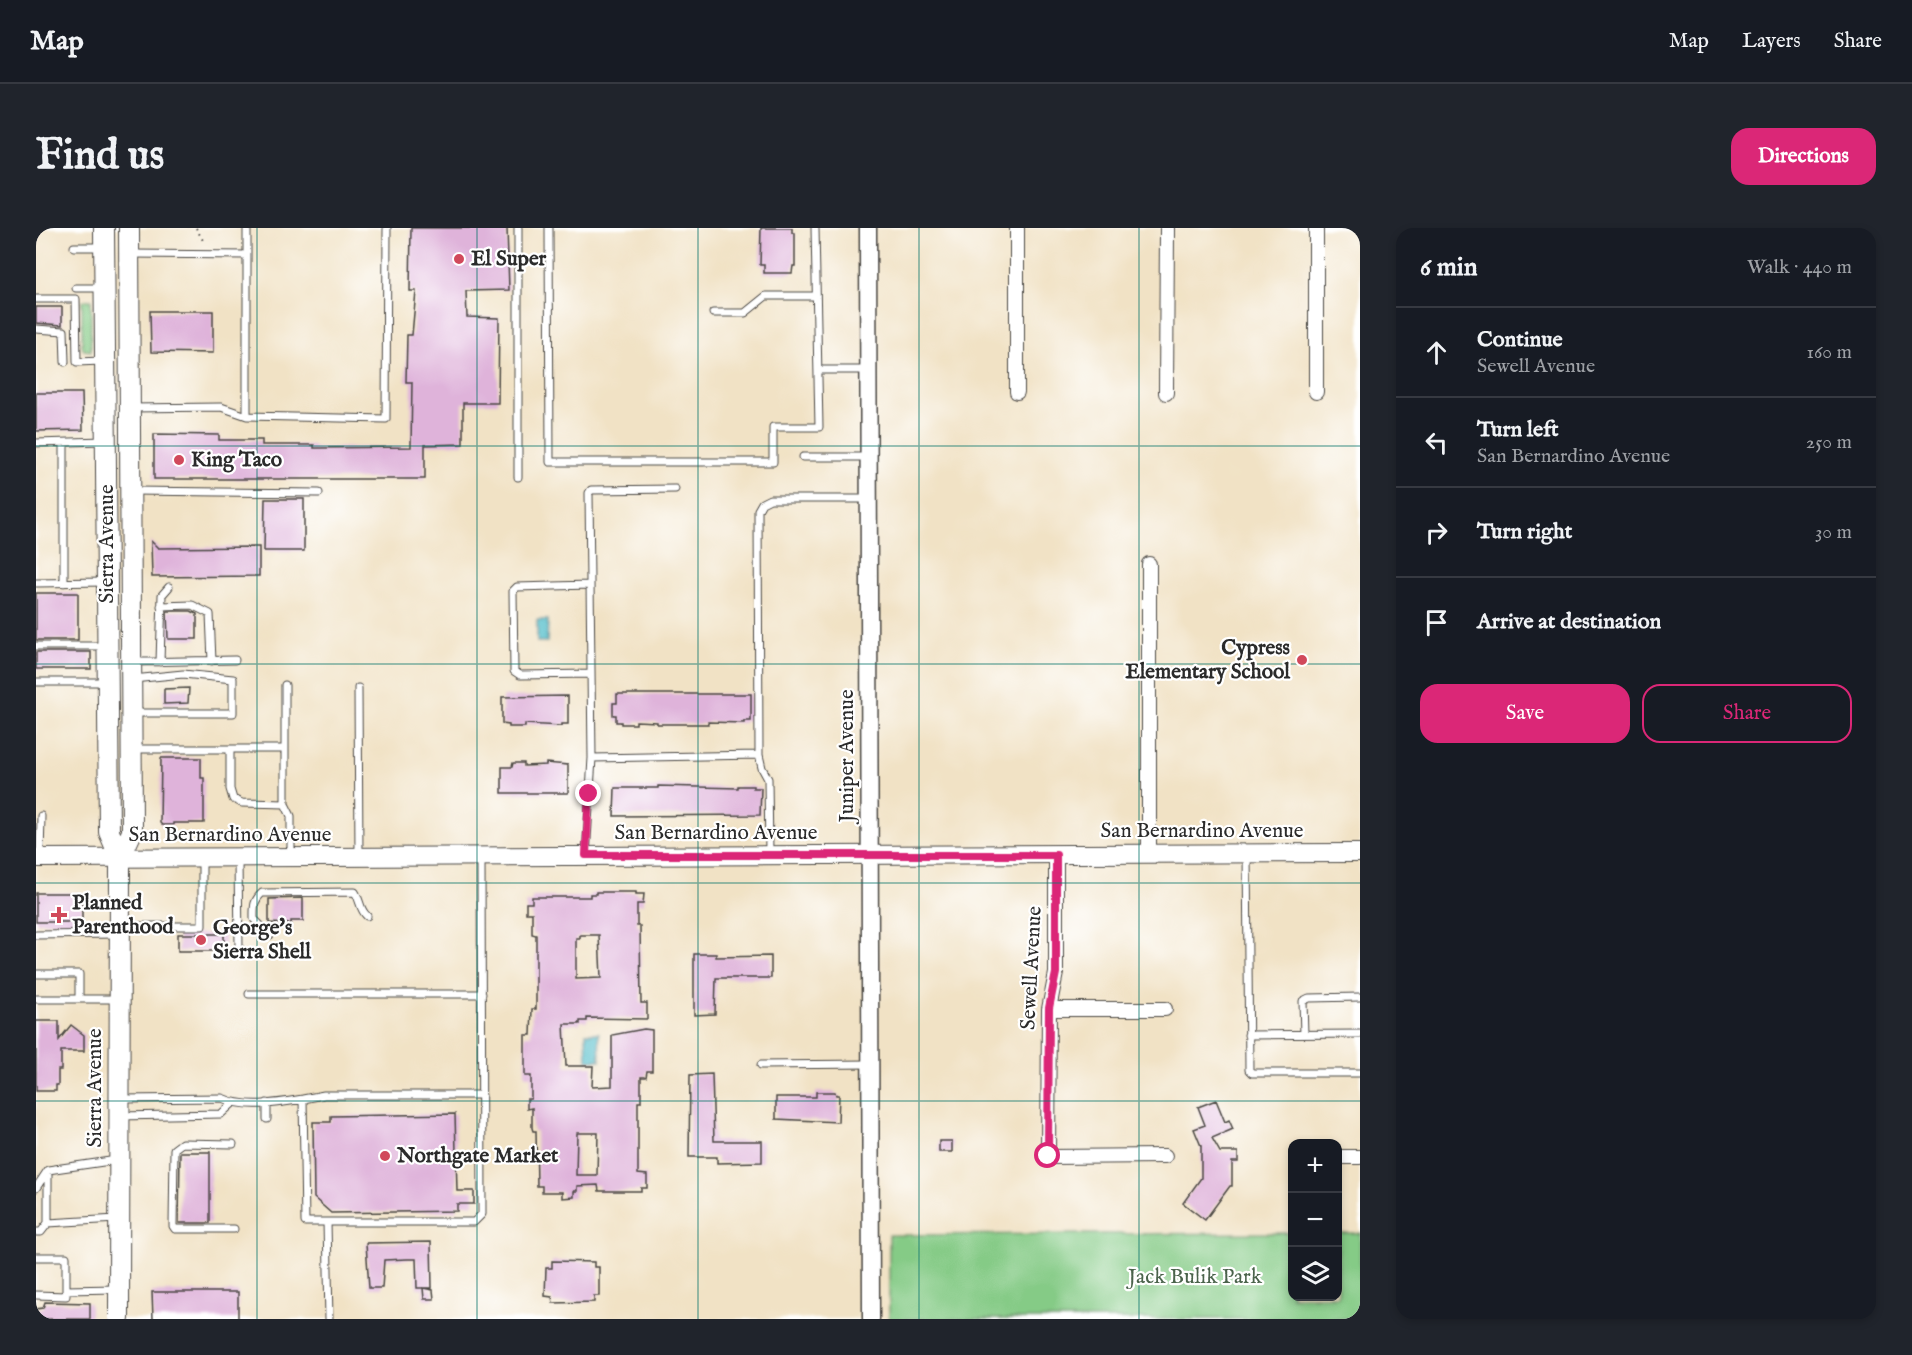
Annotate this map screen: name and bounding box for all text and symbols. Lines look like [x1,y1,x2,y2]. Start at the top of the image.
text: Map [30,24,84,59]
text: Map [1669,28,1709,55]
text: Layers [1742,28,1801,55]
text: Share [1834,28,1882,55]
button: Directions [1731,128,1876,185]
text: Find us [36,130,164,183]
place label: El Super [471,246,547,273]
text: 6 min [1420,251,1478,284]
marker: El Super [452,252,466,266]
text: Walk · 440 m [1747,255,1852,280]
text: Continue [1477,326,1563,354]
icon: ahead [1420,336,1453,369]
text: 160 m [1806,340,1852,365]
text: Sewell Avenue [1477,354,1595,379]
text: Turn left [1477,416,1559,444]
icon: left [1420,426,1453,459]
text: 250 m [1806,430,1852,455]
text: San Bernardino Avenue [1477,444,1670,469]
place label: King Taco [191,447,283,474]
marker: King Taco [172,453,186,467]
street label: Sierra Avenue [94,484,121,604]
icon: right [1420,516,1453,549]
text: Turn right [1477,518,1572,546]
text: 30 m [1815,520,1852,545]
icon: arrive [1420,606,1453,639]
text: Arrive at destination [1477,608,1661,636]
place label: Cypress Elementary School [1125,635,1291,686]
marker: Cypress Elementary School [1295,653,1309,667]
button: Save [1420,684,1630,743]
button: Share [1642,684,1852,743]
street label: Juniper Avenue [834,689,861,825]
route end [575,780,601,806]
street label: San Bernardino Avenue [1101,818,1304,845]
street label: San Bernardino Avenue [615,820,818,847]
street label: San Bernardino Avenue [129,822,332,849]
place label: Planned Parenthood [72,890,175,941]
street label: Sewell Avenue [1015,905,1049,1031]
marker: Planned Parenthood [50,906,68,924]
place label: George's Sierra Shell [213,915,312,966]
marker: George's Sierra Shell [194,933,208,947]
street label: Sierra Avenue [82,1028,109,1148]
map controls [1288,1139,1342,1301]
button: + [1288,1139,1342,1193]
route start [1034,1142,1060,1168]
place label: Northgate Market [396,1143,559,1170]
marker: Northgate Market [378,1149,392,1163]
button: − [1288,1193,1342,1247]
button: layers [1288,1247,1342,1301]
park label: Jack Bulik Park [1126,1264,1263,1291]

